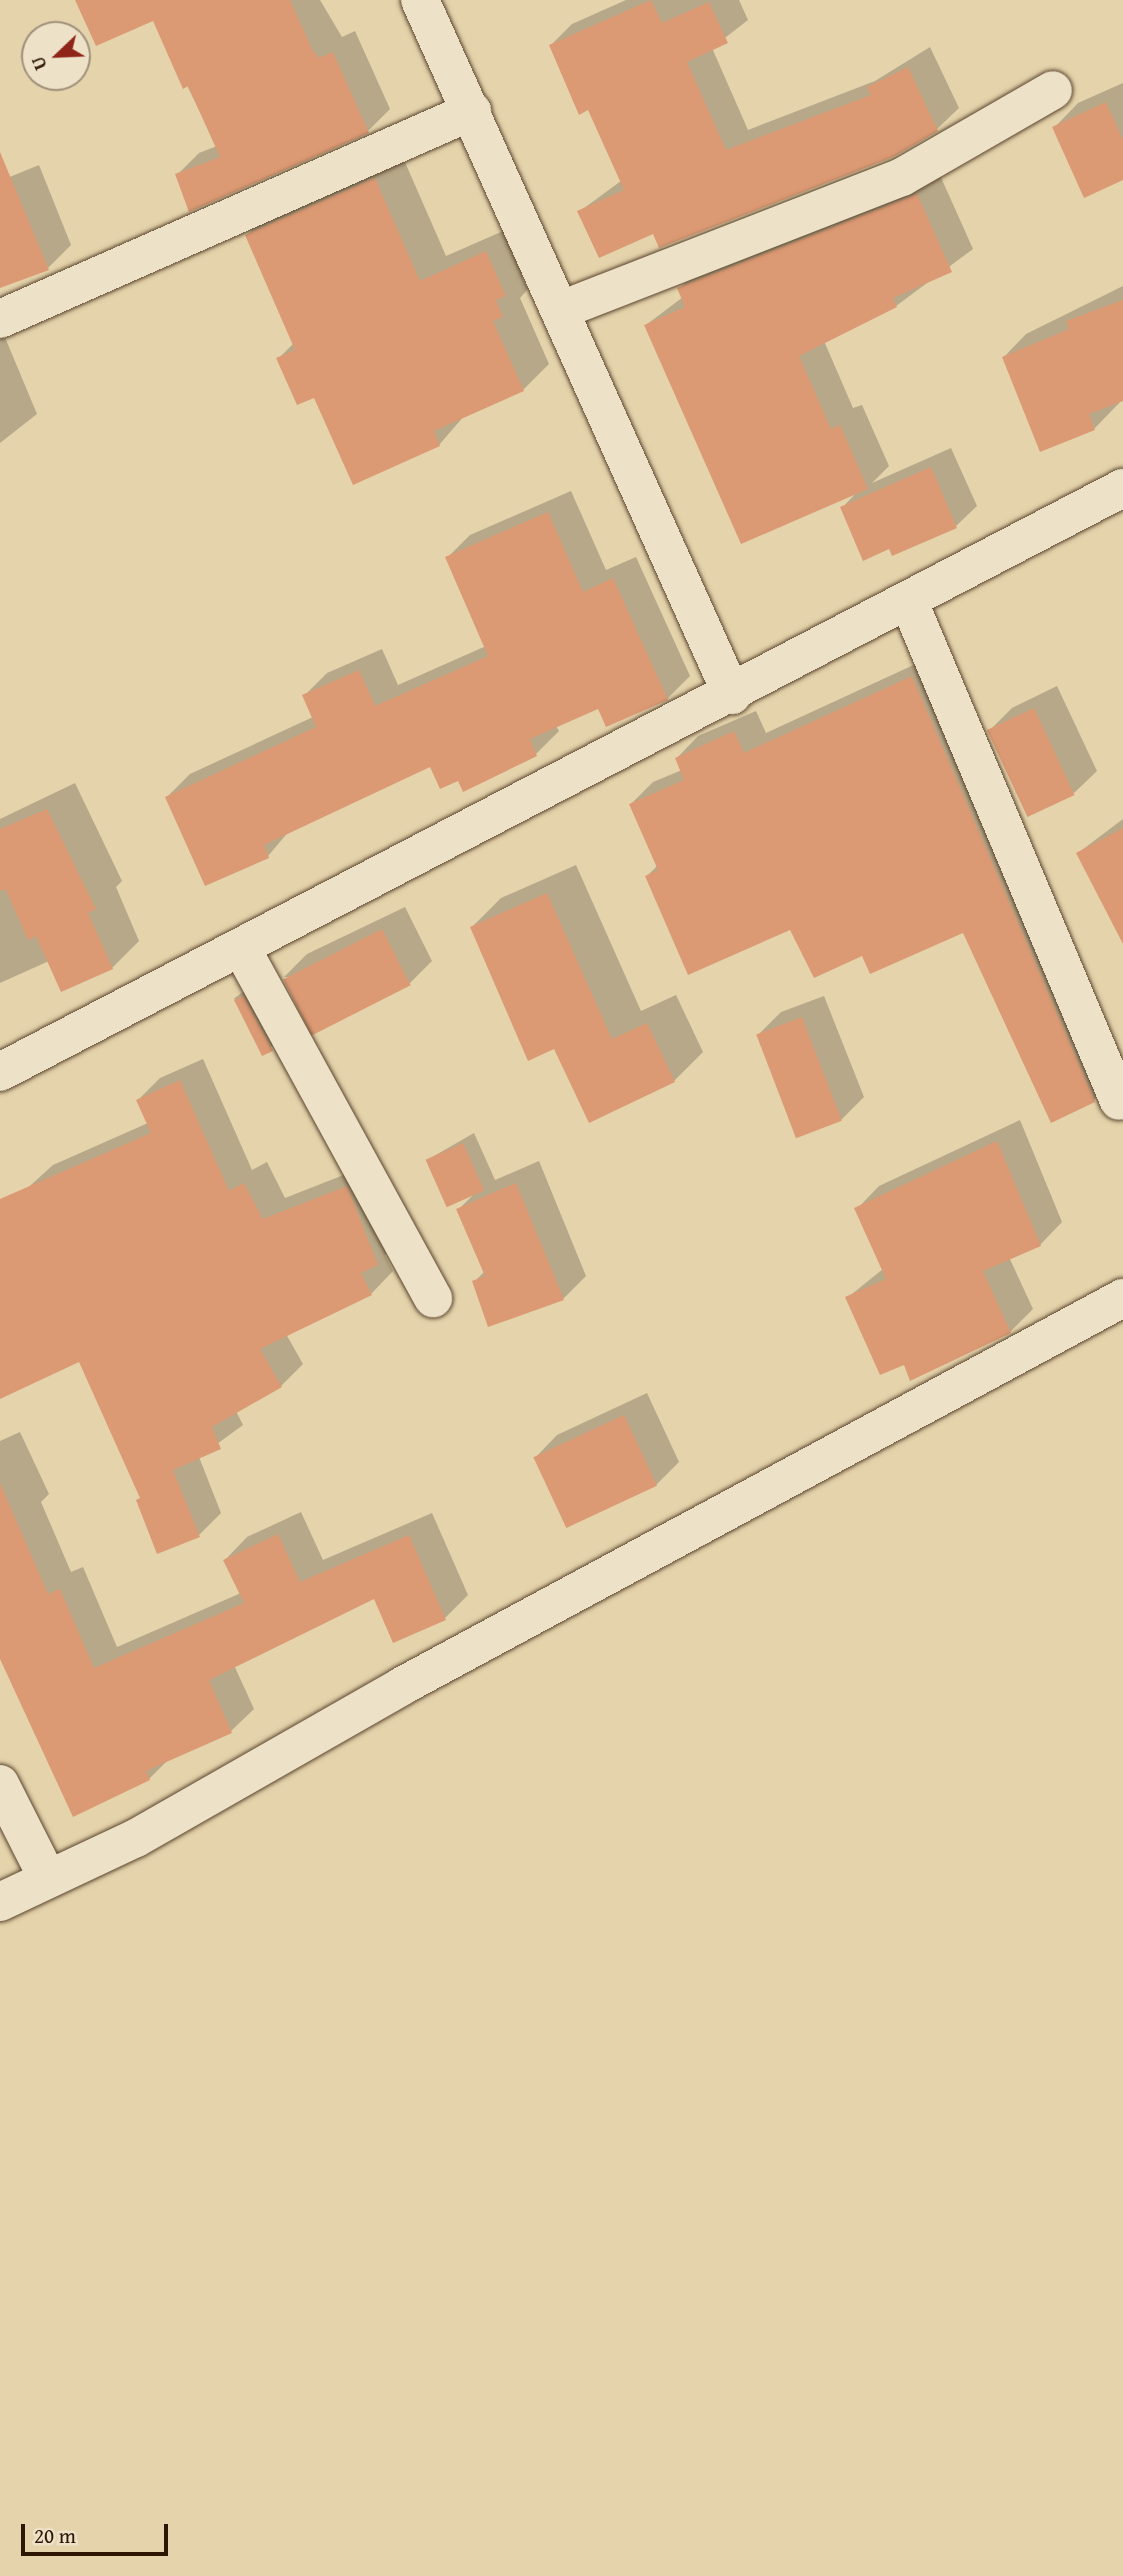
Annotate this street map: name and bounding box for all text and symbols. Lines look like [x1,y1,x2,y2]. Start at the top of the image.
north arrow [21,21,91,91]
text: U [23,52,54,75]
scale bar [24,2510,172,2554]
text: 20 m [34,2520,76,2551]

